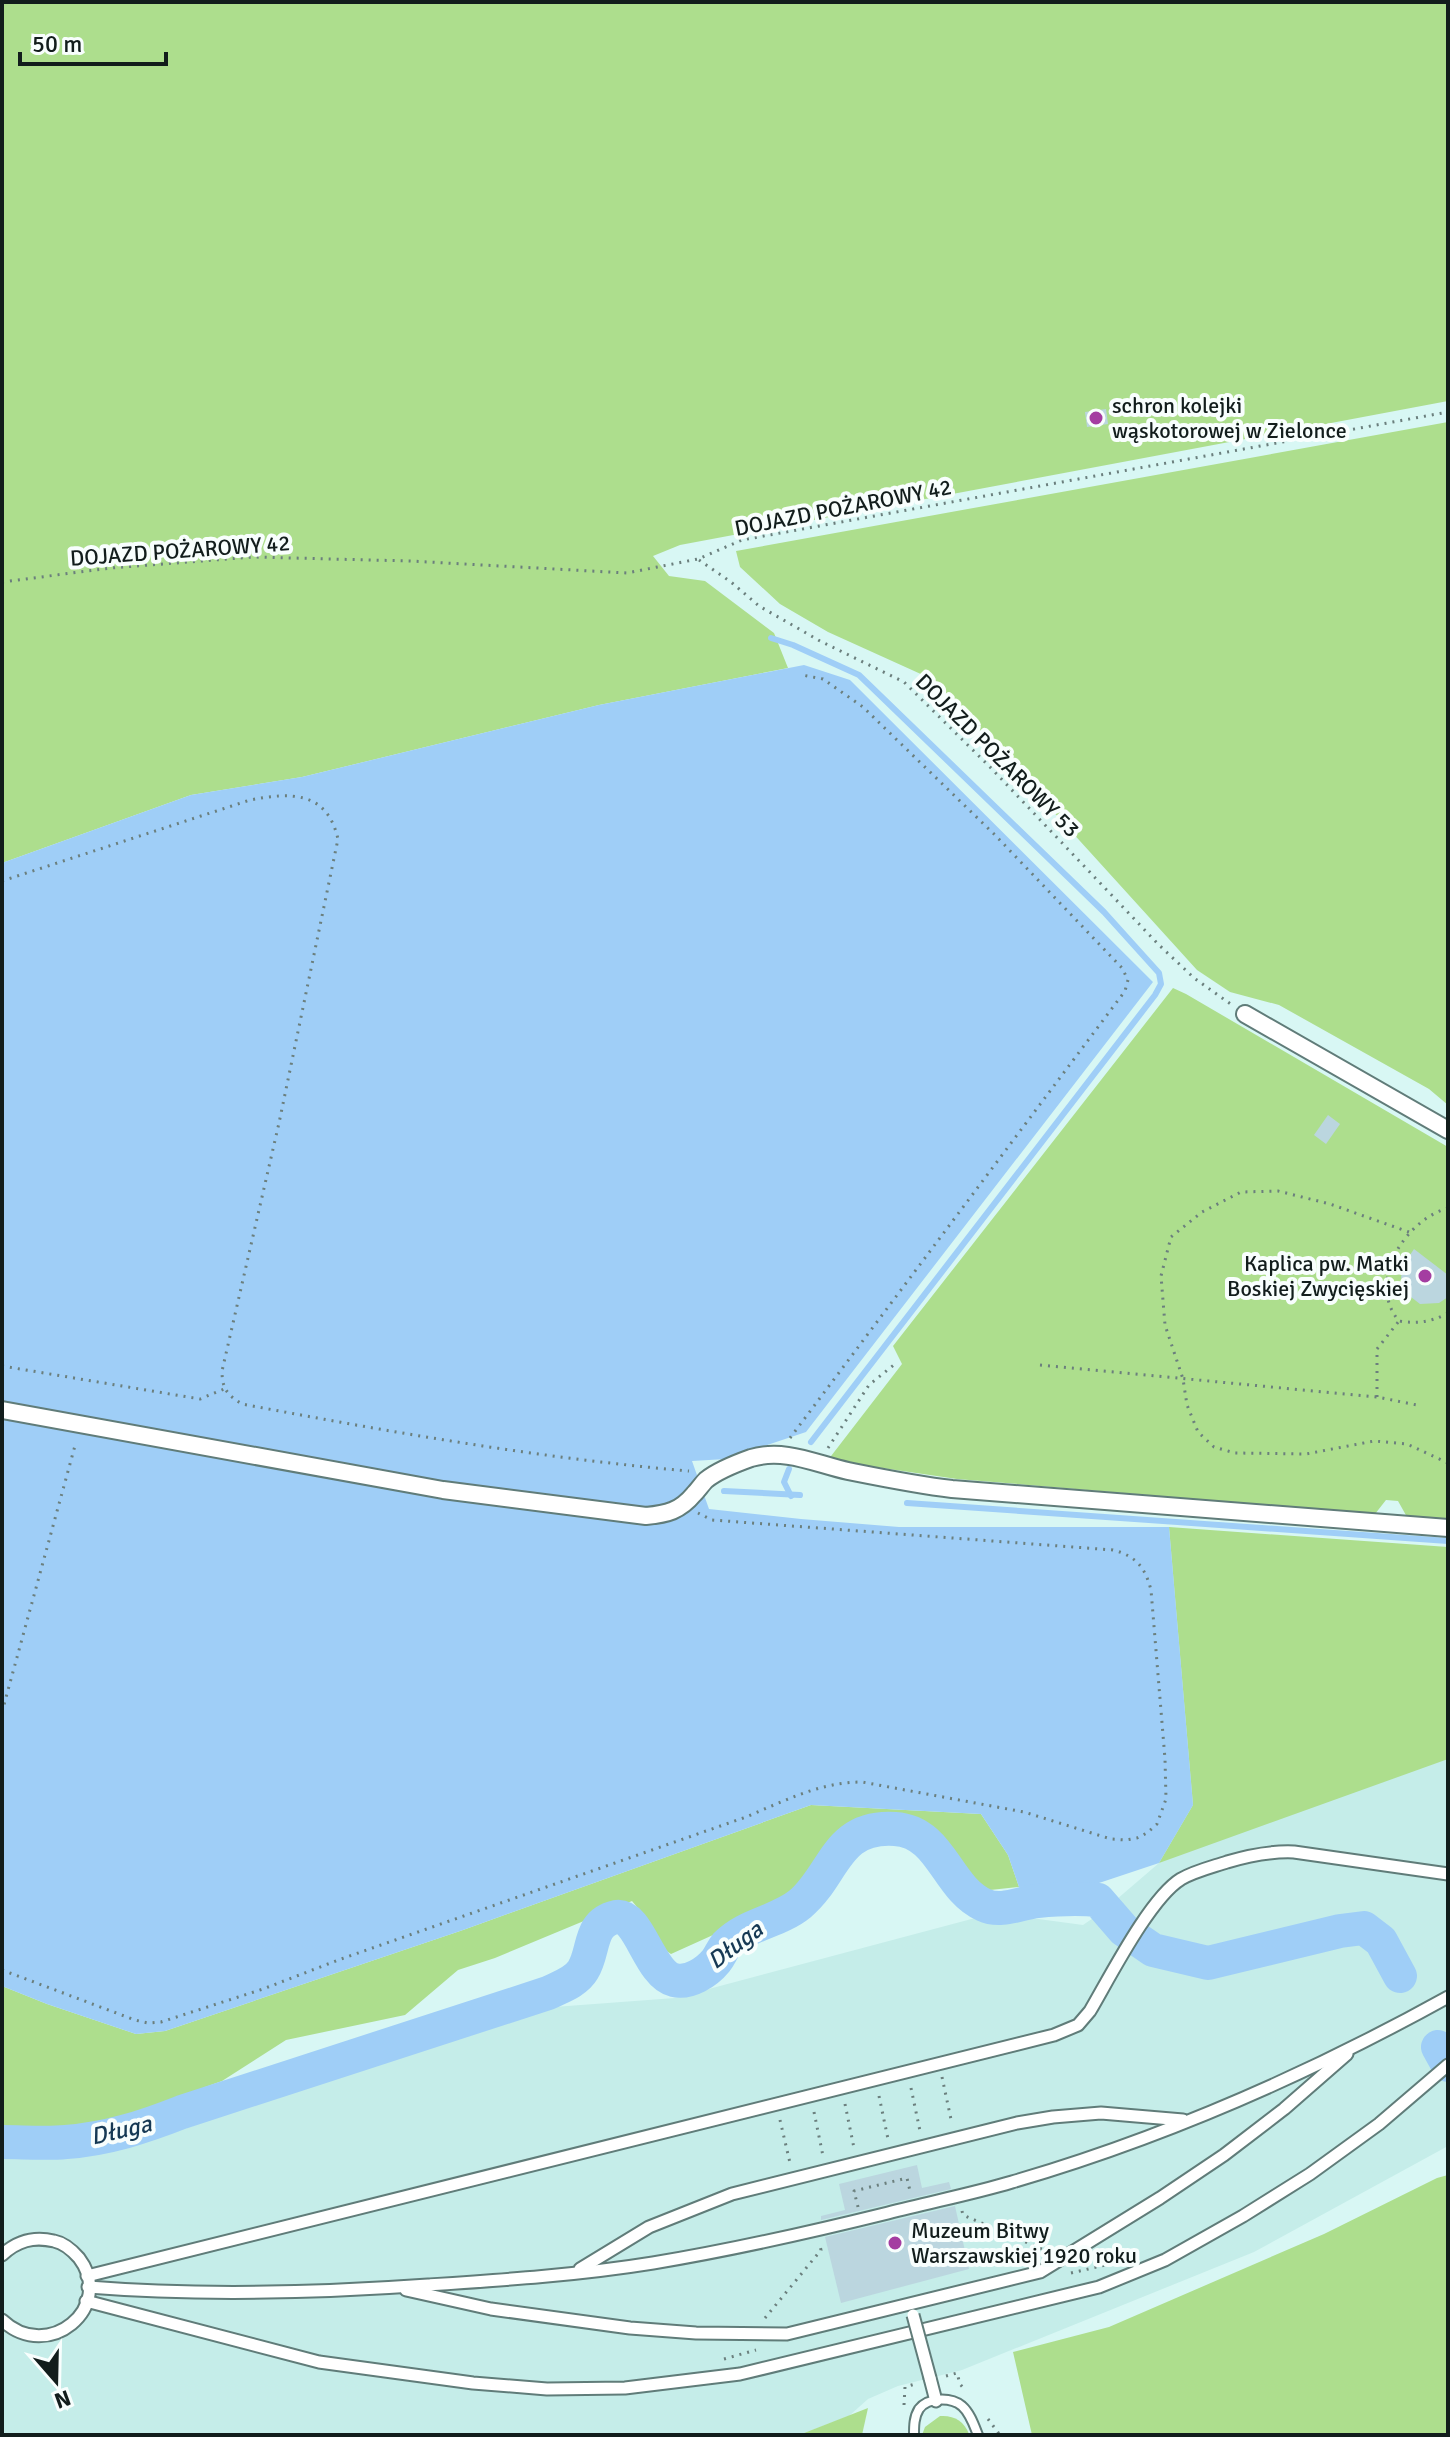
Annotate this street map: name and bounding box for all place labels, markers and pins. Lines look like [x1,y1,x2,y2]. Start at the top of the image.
place label: schron kolejki wąskotorowej w Zielonce [1112,392,1347,444]
marker: schron kolejki wąskotorowej w Zielonce [1087,409,1105,427]
place label: Kaplica pw. Matki Boskiej Zwycięskiej [1227,1250,1409,1302]
marker: Kaplica pw. Matki Boskiej Zwycięskiej [1416,1267,1434,1285]
place label: Muzeum Bitwy Warszawskiej 1920 roku [911,2217,1137,2269]
marker: Muzeum Bitwy Warszawskiej 1920 roku [886,2234,904,2252]

